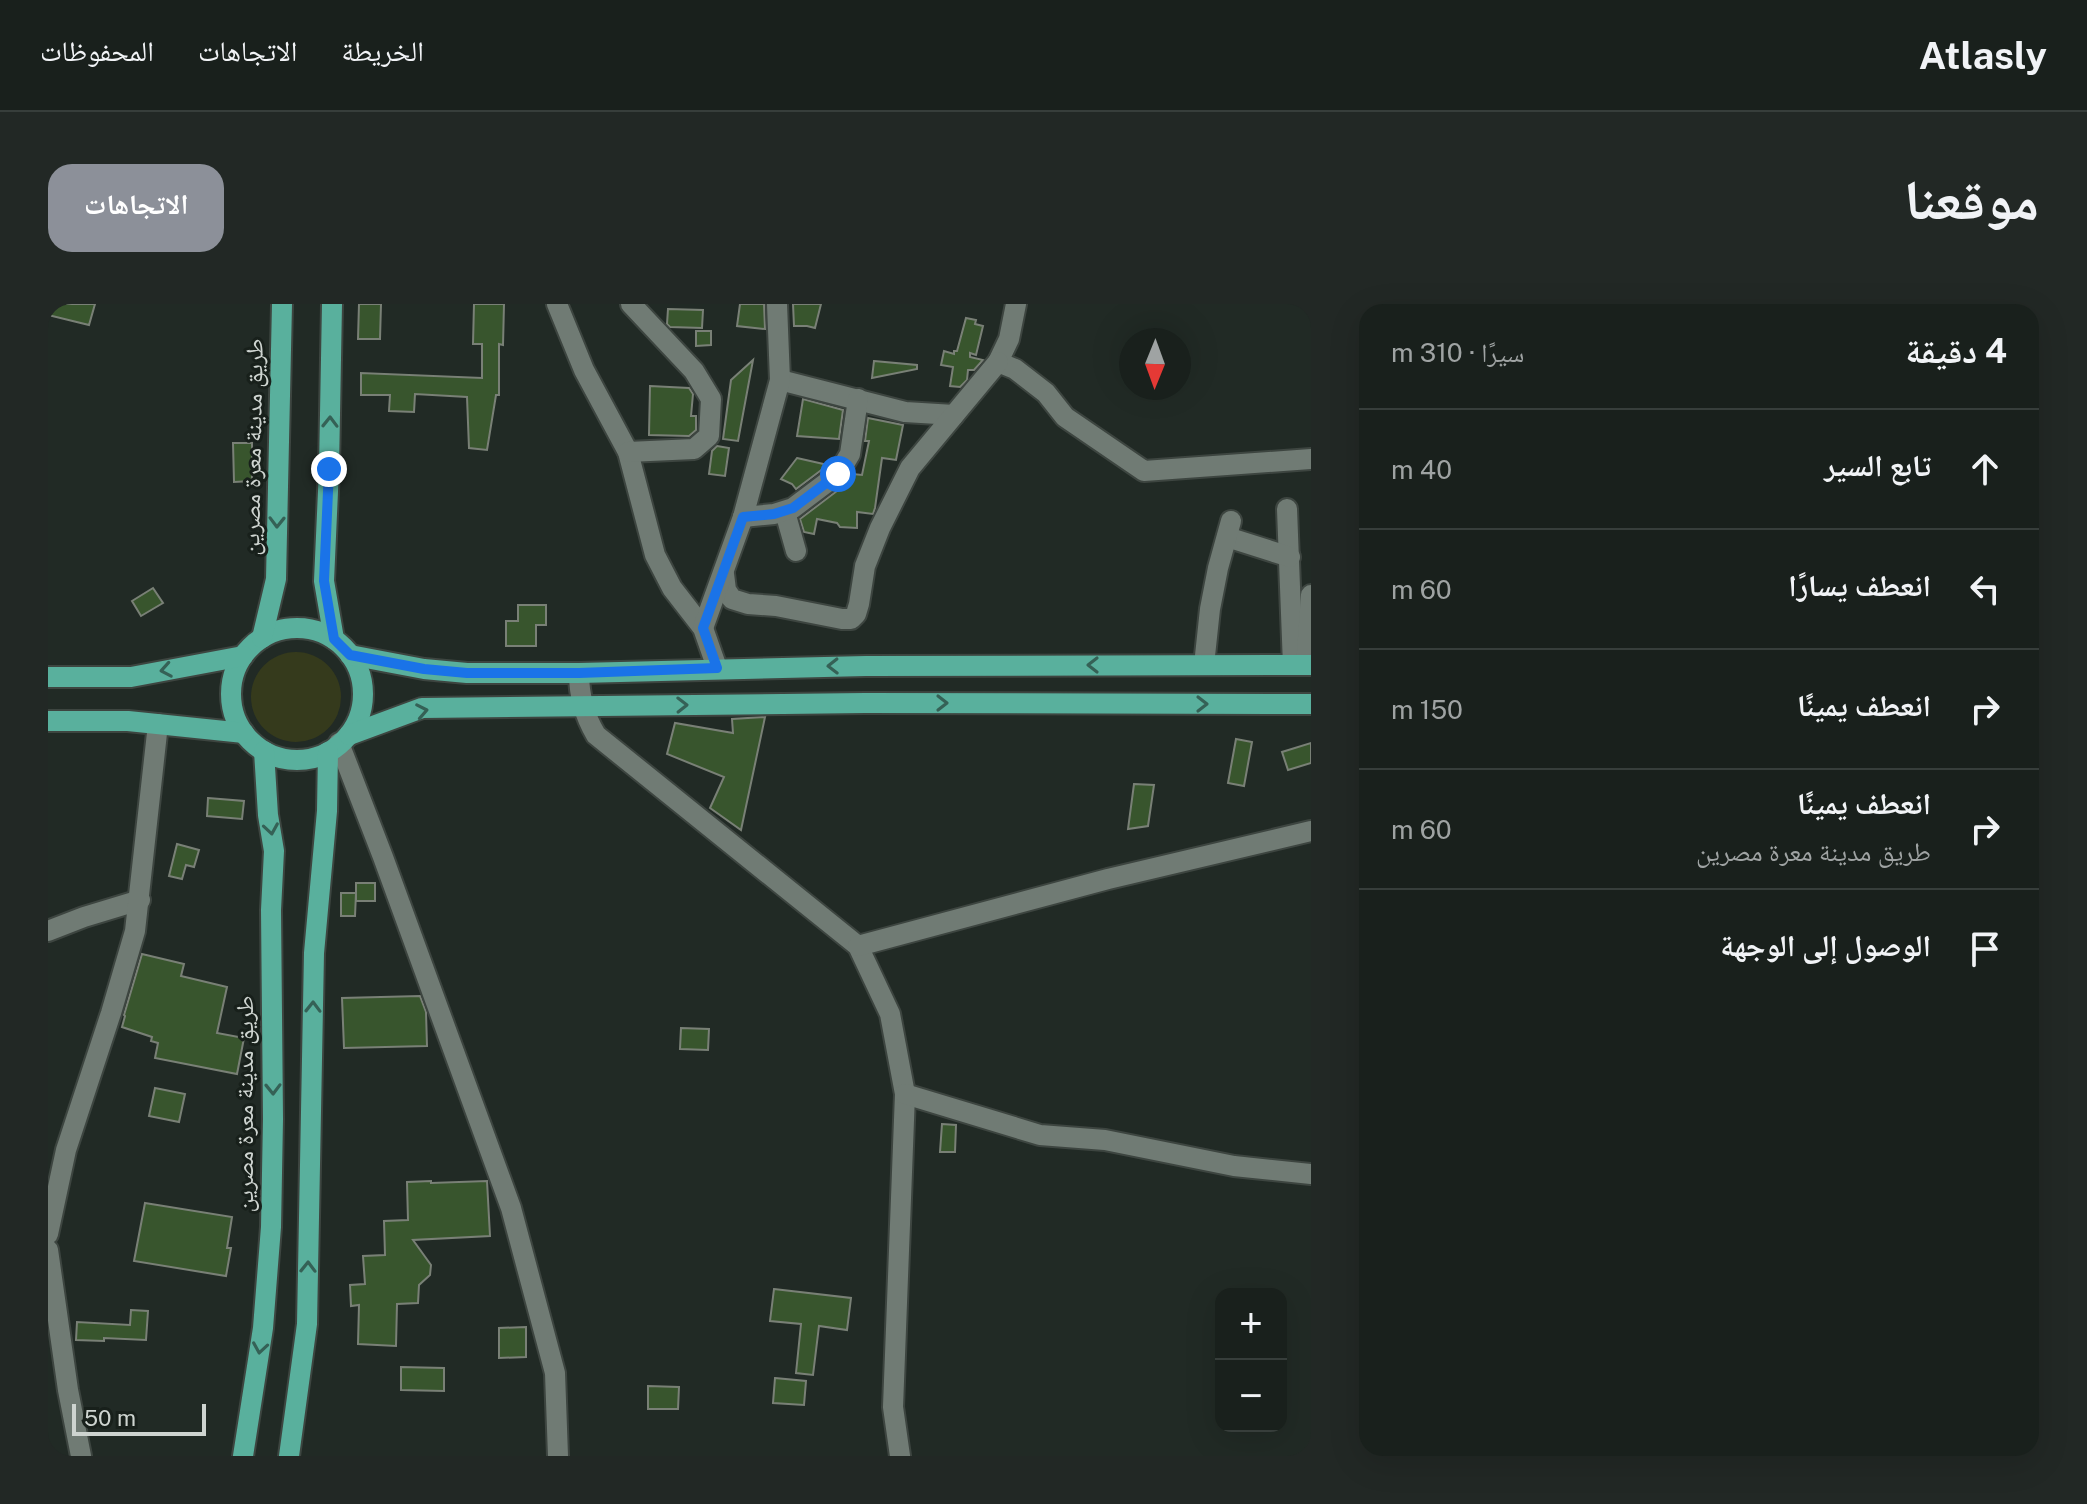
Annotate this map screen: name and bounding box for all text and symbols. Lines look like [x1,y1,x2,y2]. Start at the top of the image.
text: Atlasly [1919,33,2047,78]
text: المحفوظات [40,34,154,67]
text: الاتجاهات [198,34,297,67]
text: الخريطة [341,34,424,67]
button: الاتجاهات [48,164,224,252]
text: موقعنا [1904,167,2039,233]
north arrow [1119,328,1191,400]
text: 4 دقيقة [1906,331,2007,371]
text: سيرًا · 310 m [1391,337,1524,368]
street label: طريق مدينة معرة مصرين [236,338,269,556]
one-way arrow [321,415,339,428]
text: تابع السير [1824,447,1931,483]
icon: ahead [1963,447,2007,491]
route end [311,451,347,487]
text: 40 m [1391,454,1452,485]
route start [820,456,856,492]
one-way arrow [268,516,285,529]
text: انعطف يسارًا [1788,567,1931,603]
icon: left [1963,567,2007,611]
text: 60 m [1391,574,1452,605]
one-way arrow [1086,656,1099,674]
one-way arrow [826,657,839,675]
one-way arrow [159,661,173,678]
text: انعطف يمينًا [1797,687,1931,723]
icon: right [1963,687,2007,731]
one-way arrow [936,694,949,712]
text: 150 m [1391,694,1463,725]
one-way arrow [1196,695,1209,713]
one-way arrow [676,696,689,714]
one-way arrow [416,703,429,720]
text: انعطف يمينًا [1797,785,1931,821]
icon: right [1963,807,2007,851]
text: 60 m [1391,814,1452,845]
one-way arrow [261,822,278,836]
text: طريق مدينة معرة مصرين [1696,836,1931,867]
text: الوصول إلى الوجهة [1720,927,1931,963]
icon: arrive [1963,927,2007,971]
street label: طريق مدينة معرة مصرين [230,995,259,1213]
one-way arrow [304,1000,322,1013]
one-way arrow [264,1083,282,1096]
one-way arrow [299,1260,317,1273]
map controls [1215,1288,1287,1432]
button: + [1215,1288,1287,1360]
one-way arrow [252,1341,269,1355]
button: − [1215,1360,1287,1432]
scale bar [72,1400,206,1436]
text: 50 m [84,1405,136,1431]

